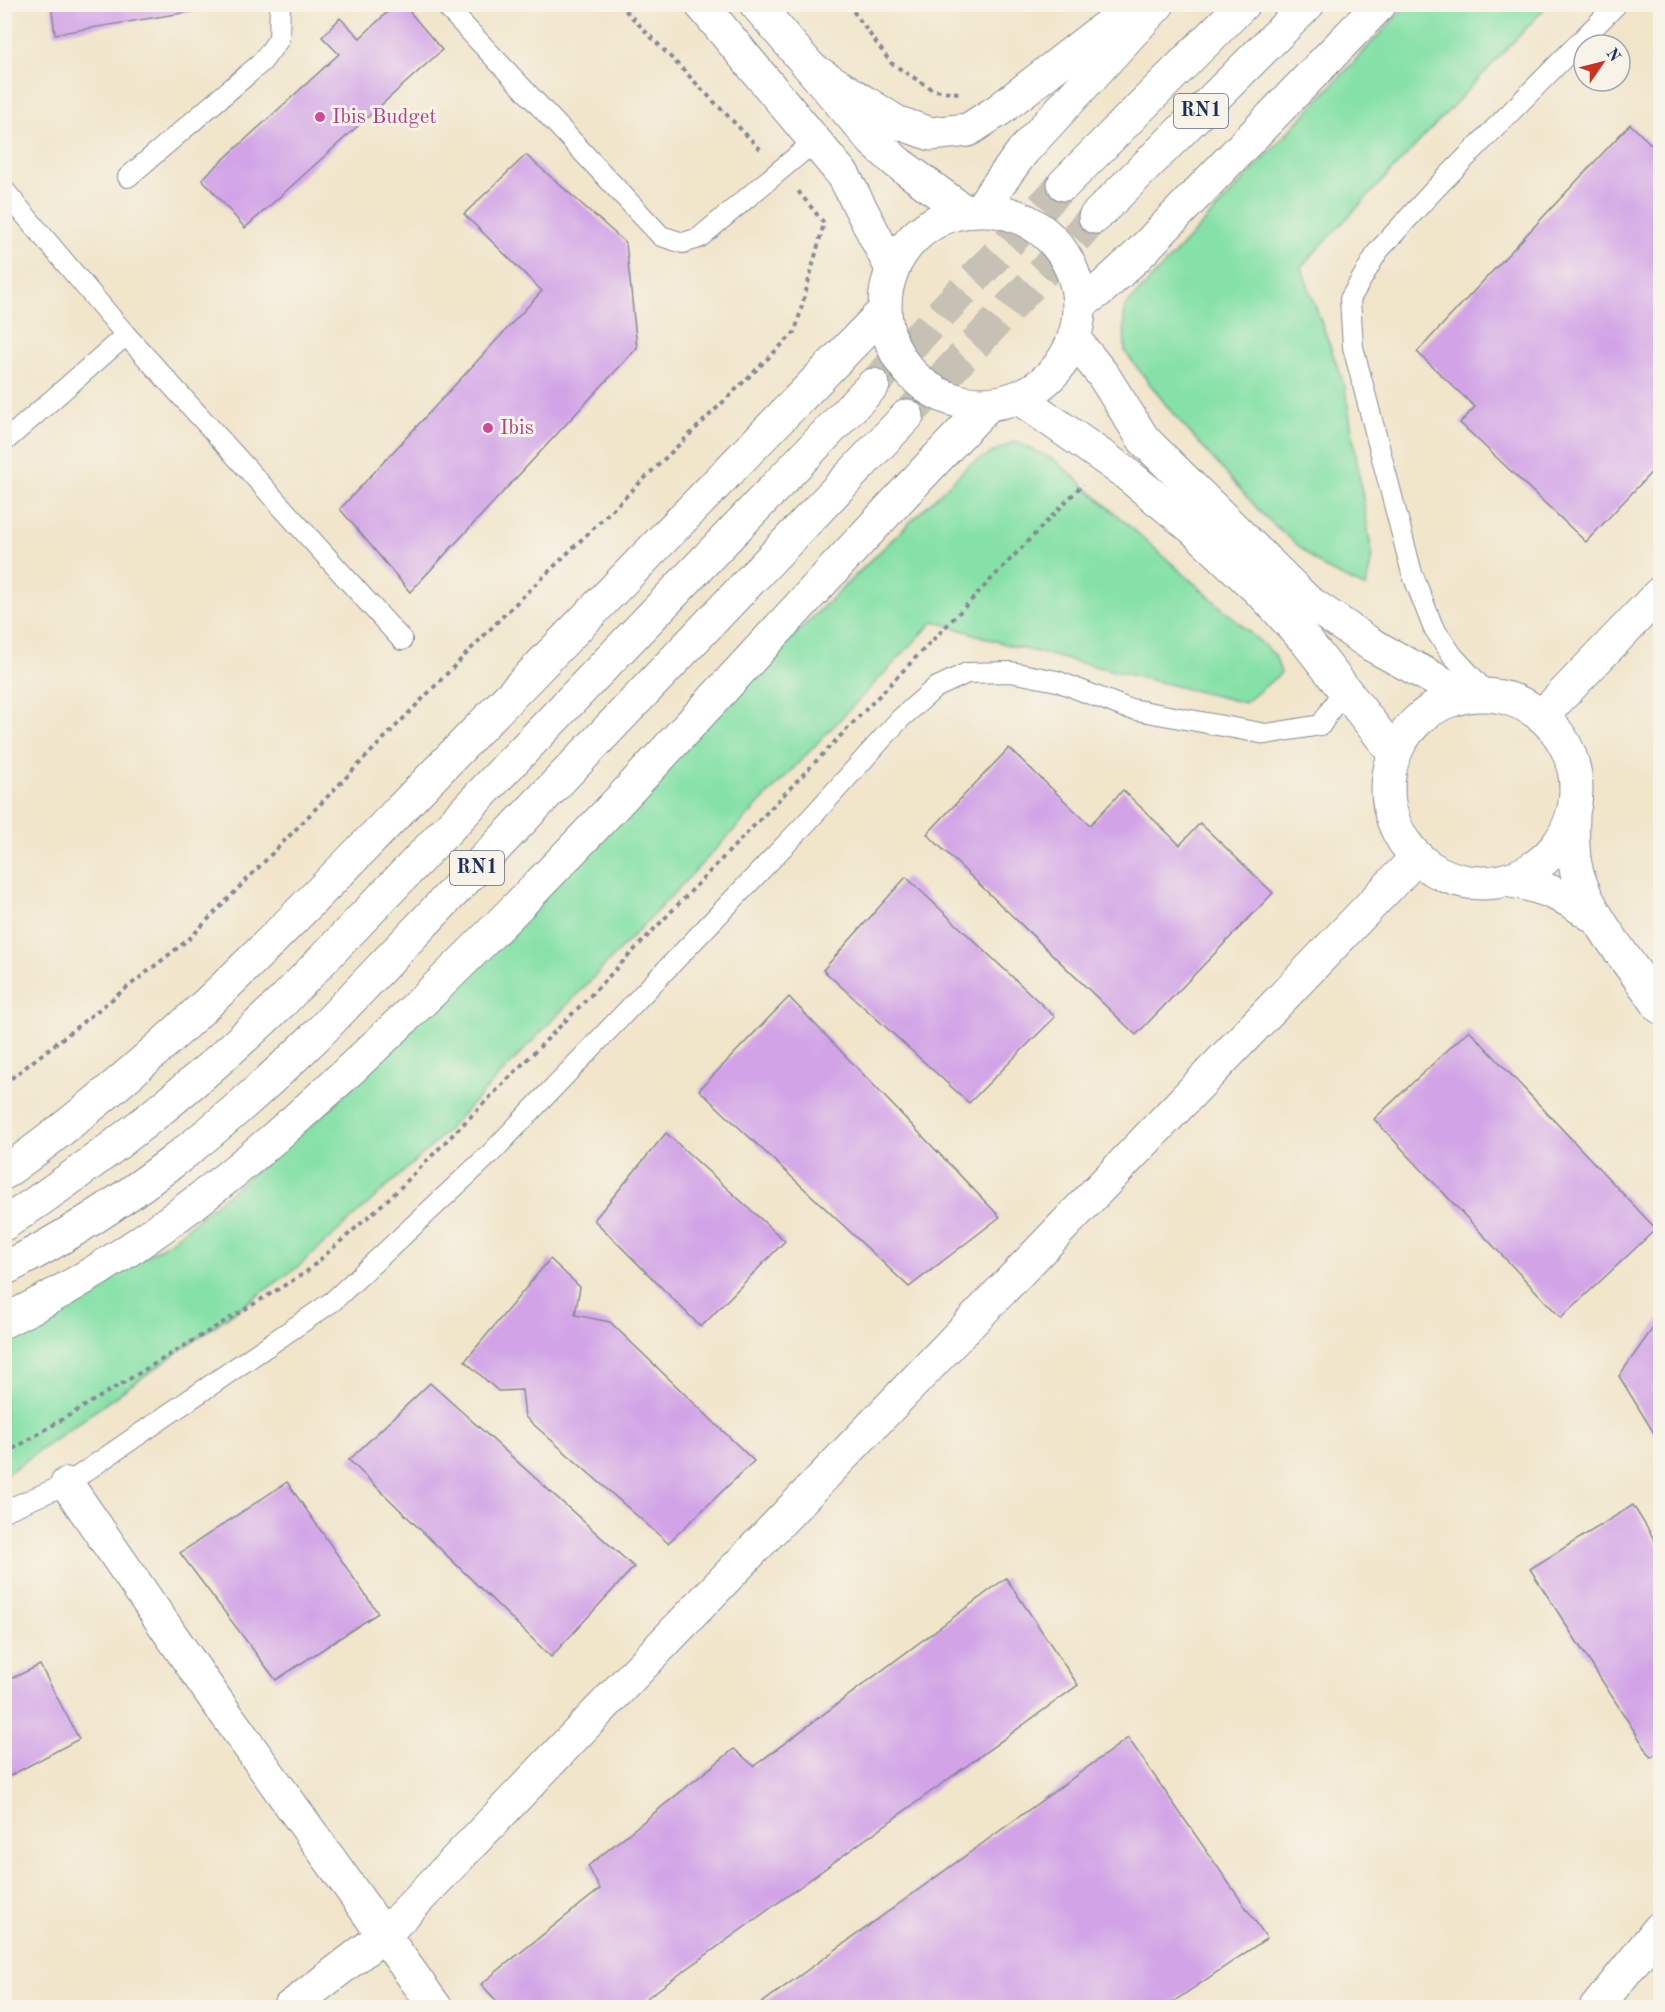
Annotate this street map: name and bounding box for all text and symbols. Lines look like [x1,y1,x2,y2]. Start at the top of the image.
north arrow [1572,33,1632,93]
text: N [1603,46,1623,66]
road number: RN1 [1174,94,1228,128]
place label: Ibis Budget [332,107,437,128]
marker: Ibis Budget [313,110,327,124]
place label: Ibis [500,418,534,439]
marker: Ibis [481,421,495,435]
road number: RN1 [450,851,504,885]

